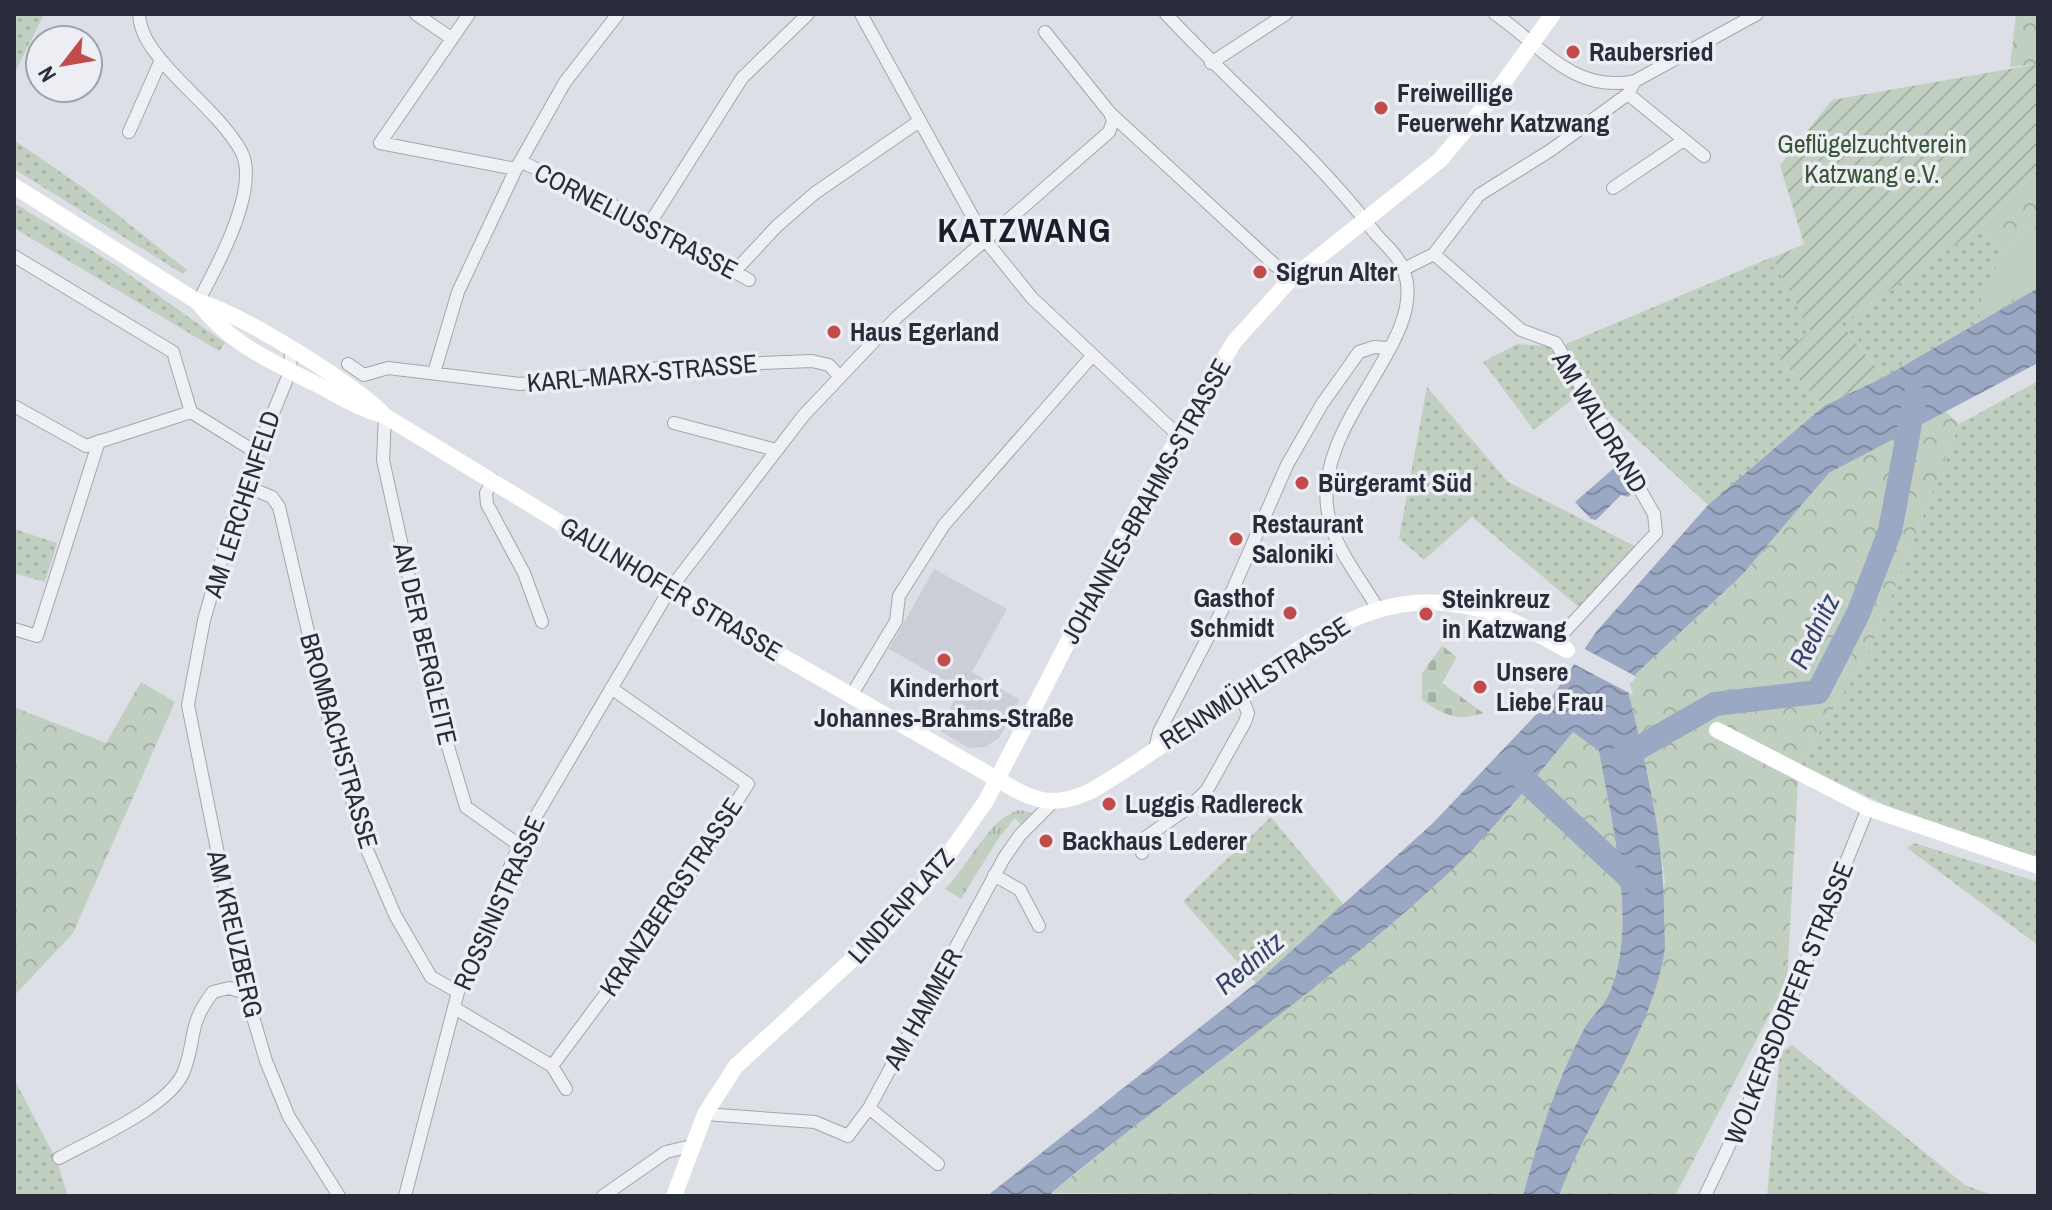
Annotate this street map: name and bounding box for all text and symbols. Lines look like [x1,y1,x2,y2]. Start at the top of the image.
north arrow [24,24,104,104]
place label: Raubersried [1589,34,1713,69]
marker: Raubersried [1564,43,1582,61]
text: N [31,61,63,88]
place label: Freiweillige Feuerwehr Katzwang [1397,75,1609,140]
marker: Freiweillige Feuerwehr Katzwang [1372,99,1390,117]
park label: Geflügelzuchtverein Katzwang e.V. [1777,126,1967,191]
street label: CORNELIUSSTRASSE [529,154,744,287]
district label: KATZWANG [937,207,1113,253]
place label: Sigrun Alter [1276,254,1398,289]
marker: Sigrun Alter [1251,263,1269,281]
place label: Haus Egerland [850,314,999,349]
marker: Haus Egerland [825,323,843,341]
street label: AM WALDRAND [1544,344,1656,499]
street label: KARL-MARX-STRASSE [525,345,759,400]
street label: JOHANNES-BRAHMS-STRASSE [1052,352,1239,650]
street label: AM LERCHENFELD [195,406,288,603]
place label: Bürgeramt Süd [1318,465,1472,500]
marker: Bürgeramt Süd [1293,474,1311,492]
place label: Restaurant Saloniki [1252,506,1363,571]
street label: GAULNHOFER STRASSE [554,508,789,669]
marker: Restaurant Saloniki [1227,530,1245,548]
street label: AN DER BERGLEITE [385,539,466,748]
place label: Gasthof Schmidt [1190,580,1275,645]
place label: Steinkreuz in Katzwang [1442,581,1566,646]
water label: Rednitz [1780,587,1849,675]
marker: Gasthof Schmidt [1281,604,1299,622]
marker: Steinkreuz in Katzwang [1417,605,1435,623]
street label: RENNMÜHLSTRASSE [1153,608,1357,757]
street label: BROMBACHSTRASSE [292,629,387,853]
marker: Kinderhort Johannes-Brahms-Straße [935,651,953,669]
place label: Unsere Liebe Frau [1496,654,1604,719]
place label: Kinderhort Johannes-Brahms-Straße [814,670,1074,735]
marker: Unsere Liebe Frau [1471,678,1489,696]
place label: Luggis Radlereck [1125,786,1303,821]
street label: KRANZBERGSTRASSE [591,791,750,1003]
marker: Luggis Radlereck [1100,795,1118,813]
street label: ROSSINISTRASSE [444,810,553,995]
place label: Backhaus Lederer [1062,823,1248,858]
marker: Backhaus Lederer [1037,832,1055,850]
street label: LINDENPLATZ [840,841,961,971]
street label: AM KREUZBERG [199,846,272,1021]
street label: WOLKERSDORFER STRASSE [1716,856,1861,1149]
water label: Rednitz [1206,923,1292,1003]
street label: AM HAMMER [875,942,970,1076]

